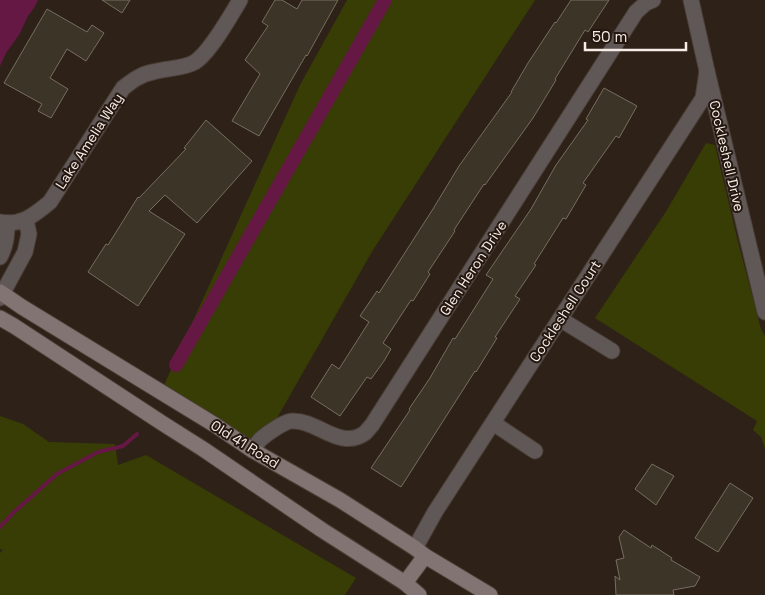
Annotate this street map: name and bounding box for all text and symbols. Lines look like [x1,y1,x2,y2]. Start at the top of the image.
scale bar [585,20,686,52]
text: 50 m [592,27,627,46]
street label: Lake Amelia Way [51,90,127,192]
street label: Cockleshell Drive [705,99,749,213]
street label: Glen Heron Drive [435,217,511,319]
street label: Cockleshell Court [525,257,605,365]
street label: Old 41 Road [207,416,283,472]

